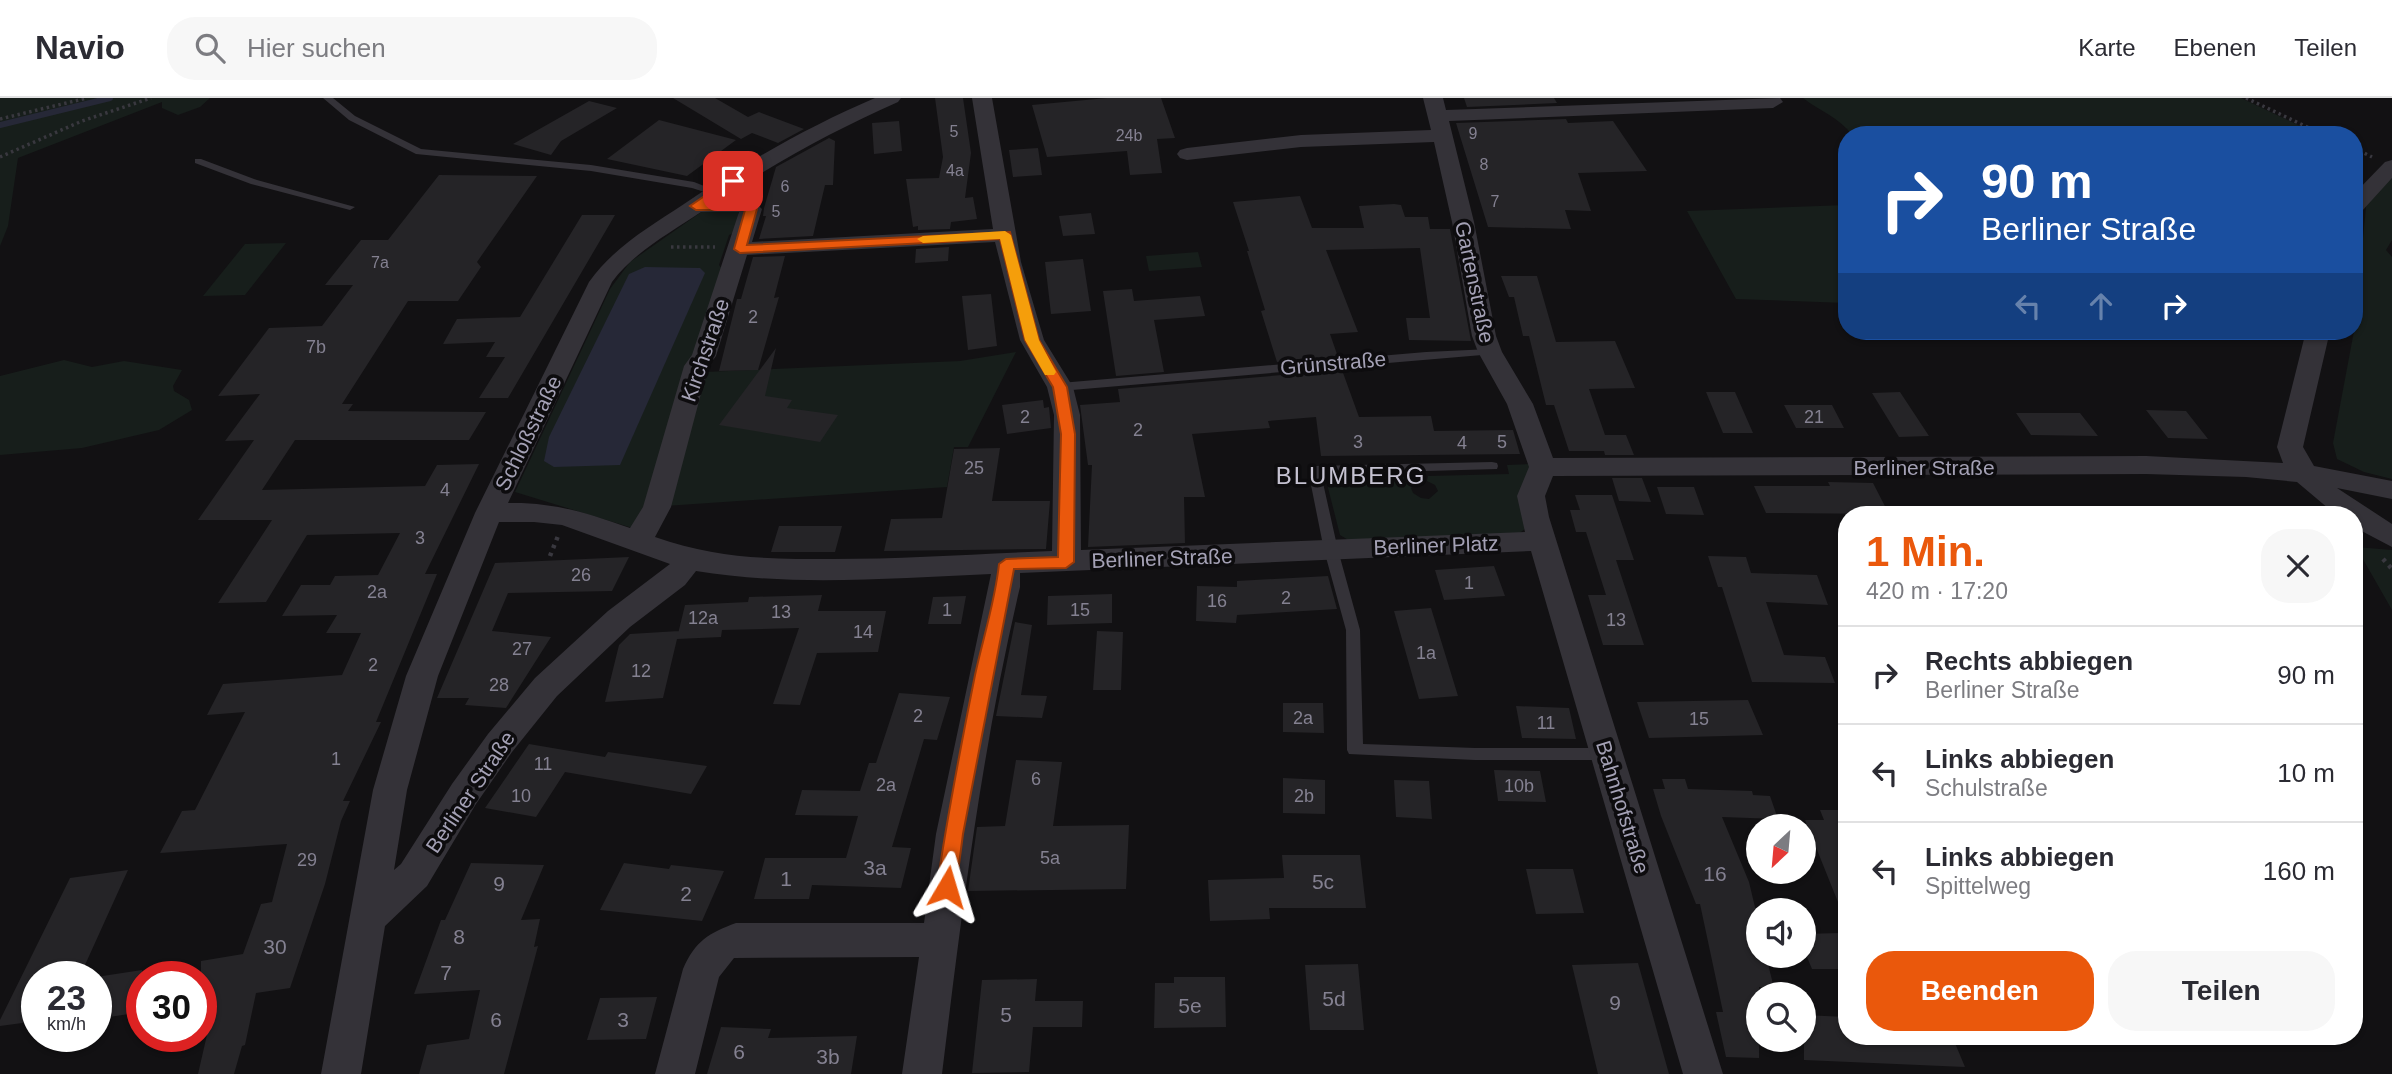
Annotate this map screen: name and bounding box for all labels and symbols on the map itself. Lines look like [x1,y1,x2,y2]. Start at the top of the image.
house number: 5 [950,123,959,140]
house number: 9 [1469,125,1478,142]
house number: 24b [1116,127,1142,144]
pin [703,151,763,211]
house number: 8 [1480,156,1489,173]
house number: 4a [946,162,964,179]
house number: 6 [781,178,790,195]
house number: 7 [1491,193,1500,210]
house number: 5 [772,203,781,220]
street label: Gartenstraße [1451,219,1499,345]
house number: 7a [371,254,389,271]
street label: Kirchstraße [677,296,733,404]
house number: 2 [748,307,758,327]
house number: 7b [306,337,326,357]
street label: Grünstraße [1279,347,1387,379]
street label: Schloßstraße [490,372,566,494]
house number: 2 [1020,407,1030,427]
house number: 21 [1804,407,1824,427]
house number: 2 [1133,420,1143,440]
house number: 3 [1353,432,1363,452]
house number: 5 [1497,432,1507,452]
house number: 4 [1457,433,1467,453]
street label: Berliner Straße [1853,456,1995,479]
house number: 25 [964,458,984,478]
district label: BLUMBERG [1276,462,1426,489]
house number: 4 [440,480,450,500]
house number: 3 [415,528,425,548]
street label: Berliner Platz [1373,531,1499,559]
street label: Berliner Straße [1091,544,1233,572]
house number: 26 [571,565,591,585]
house number: 1 [1464,573,1474,593]
house number: 2a [367,582,388,602]
house number: 2 [1281,588,1291,608]
house number: 16 [1207,591,1227,611]
house number: 1 [942,600,952,620]
house number: 15 [1070,600,1090,620]
house number: 13 [771,602,791,622]
house number: 12a [688,608,719,628]
house number: 13 [1606,610,1626,630]
house number: 14 [853,622,873,642]
house number: 27 [512,639,532,659]
house number: 1a [1416,643,1437,663]
house number: 2 [368,655,378,675]
house number: 12 [631,661,651,681]
house number: 28 [489,675,509,695]
house number: 2 [913,706,923,726]
house number: 2a [1293,708,1314,728]
house number: 15 [1689,709,1709,729]
house number: 11 [1537,713,1555,733]
street label: Berliner Straße [421,727,519,857]
street label: Bahnhofstraße [1592,738,1654,876]
house number: 1 [331,749,341,769]
house number: 11 [534,754,552,774]
house number: 6 [1031,769,1041,789]
house number: 2a [876,775,897,795]
house number: 10b [1504,776,1534,796]
house number: 10 [511,786,531,806]
house number: 2b [1294,786,1314,806]
north arrow [1746,814,1816,884]
house number: 5a [1040,848,1061,868]
house number: 29 [297,850,317,870]
position arrow [910,850,984,924]
house number: 3a [863,856,887,879]
house number: 16 [1703,862,1727,885]
house number: 1 [780,867,792,890]
house number: 5c [1312,870,1334,893]
house number: 9 [493,872,505,895]
house number: 2 [680,882,692,905]
house number: 8 [453,925,465,948]
house number: 30 [263,935,287,958]
speed limit sign: 30 [126,961,217,1052]
house number: 7 [440,961,452,984]
house number: 5d [1322,987,1346,1010]
house number: 9 [1609,991,1621,1014]
house number: 5e [1178,994,1202,1017]
house number: 5 [1000,1003,1012,1026]
house number: 6 [490,1008,502,1031]
house number: 3 [617,1008,629,1031]
house number: 6 [733,1040,745,1063]
house number: 3b [816,1045,840,1068]

